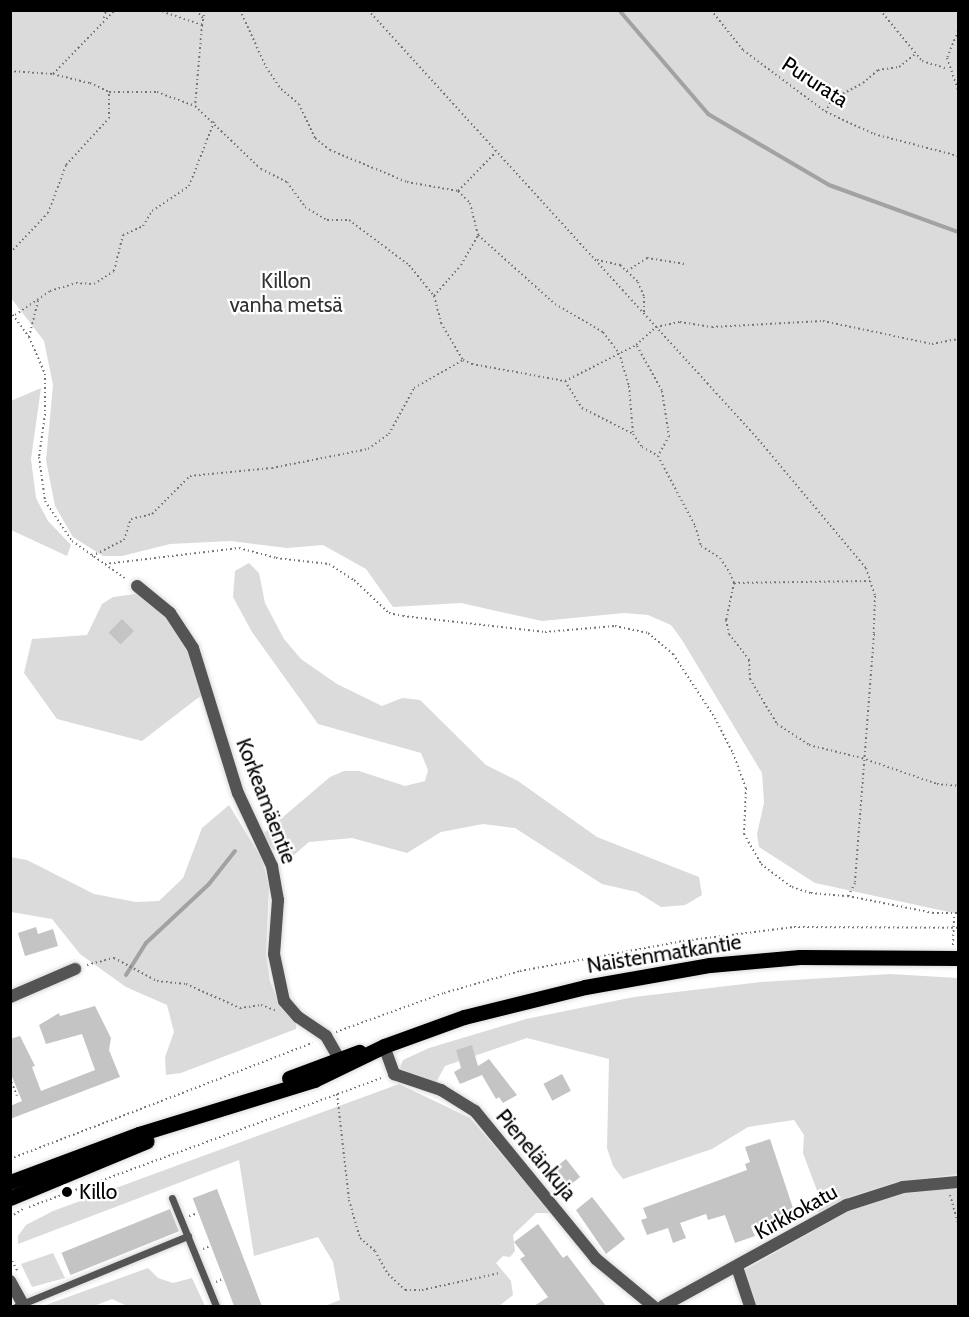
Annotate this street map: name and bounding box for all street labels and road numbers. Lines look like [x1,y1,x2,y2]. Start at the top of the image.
street label: Pururata [777,51,853,113]
street label: Korkeamäentie [231,735,301,867]
street label: Naistenmatkantie [585,929,743,979]
street label: Pienelänkuja [491,1104,581,1206]
street label: Kirkkokatu [750,1179,842,1245]

